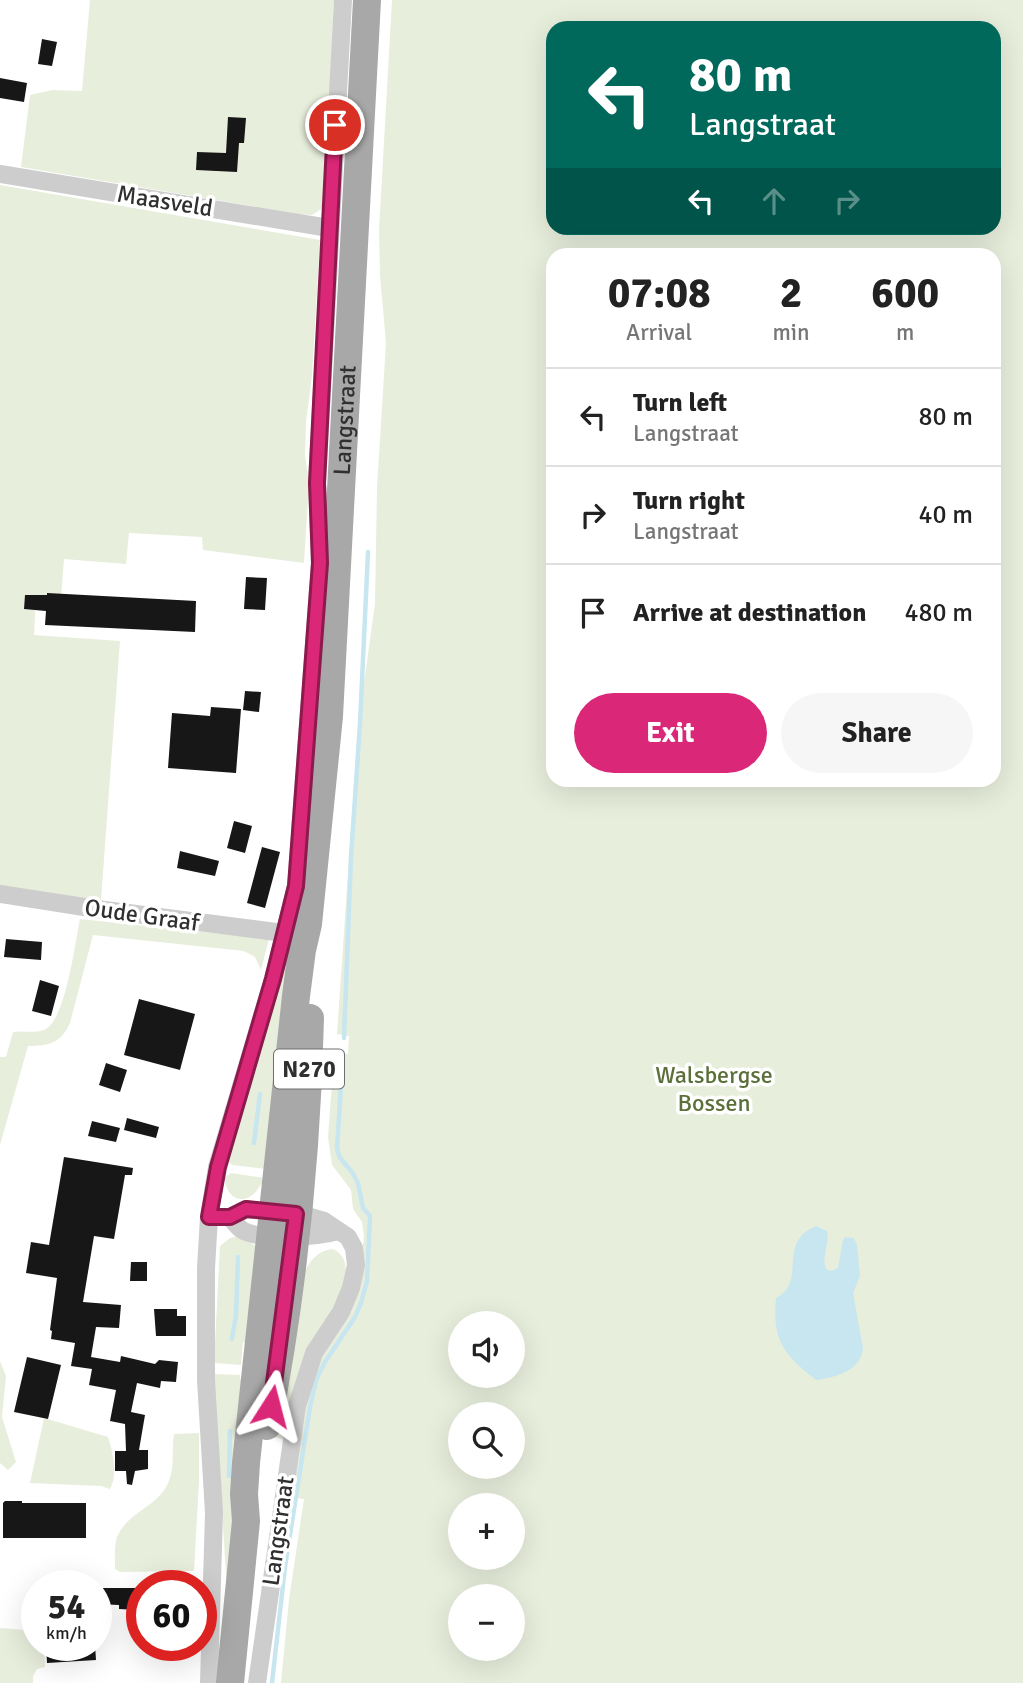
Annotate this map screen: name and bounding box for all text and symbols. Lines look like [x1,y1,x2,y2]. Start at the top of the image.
text: 80 m [689,45,792,105]
icon: left [574,49,665,140]
pin [305,95,365,155]
text: Langstraat [689,105,836,144]
icon: arrive [316,106,354,144]
street label: Maasveld [115,179,215,223]
icon: left [682,182,720,220]
icon: ahead [755,182,793,220]
icon: right [828,182,866,220]
text: 07:08 [608,268,711,319]
text: 2 [780,268,802,319]
text: 600 [871,268,939,319]
text: Arrival [626,318,692,347]
text: min [772,318,810,347]
text: m [896,318,914,347]
street label: Langstraat [327,364,363,476]
text: Turn left [633,387,727,419]
icon: left [574,398,612,436]
text: 80 m [918,401,973,433]
text: Langstraat [633,419,739,448]
text: Turn right [633,485,745,517]
icon: right [574,496,612,534]
text: 40 m [918,499,973,531]
text: Langstraat [633,517,739,546]
icon: arrive [574,594,612,632]
text: Arrive at destination [633,597,866,629]
text: 480 m [904,597,973,629]
button: Exit [574,693,767,773]
button: Share [781,693,973,773]
street label: Oude Graaf [83,892,202,938]
road number: N270 [274,1050,344,1088]
park label: Walsbergse Bossen [655,1060,773,1118]
map controls [448,1311,525,1661]
button: sound [448,1311,525,1388]
position arrow [234,1369,308,1443]
button: search [448,1402,525,1479]
street label: Langstraat [255,1474,301,1588]
button: + [448,1493,525,1570]
speed limit sign: 60 [126,1570,217,1661]
button: − [448,1584,525,1661]
text: 54 [48,1585,85,1628]
text: km/h [46,1622,87,1644]

